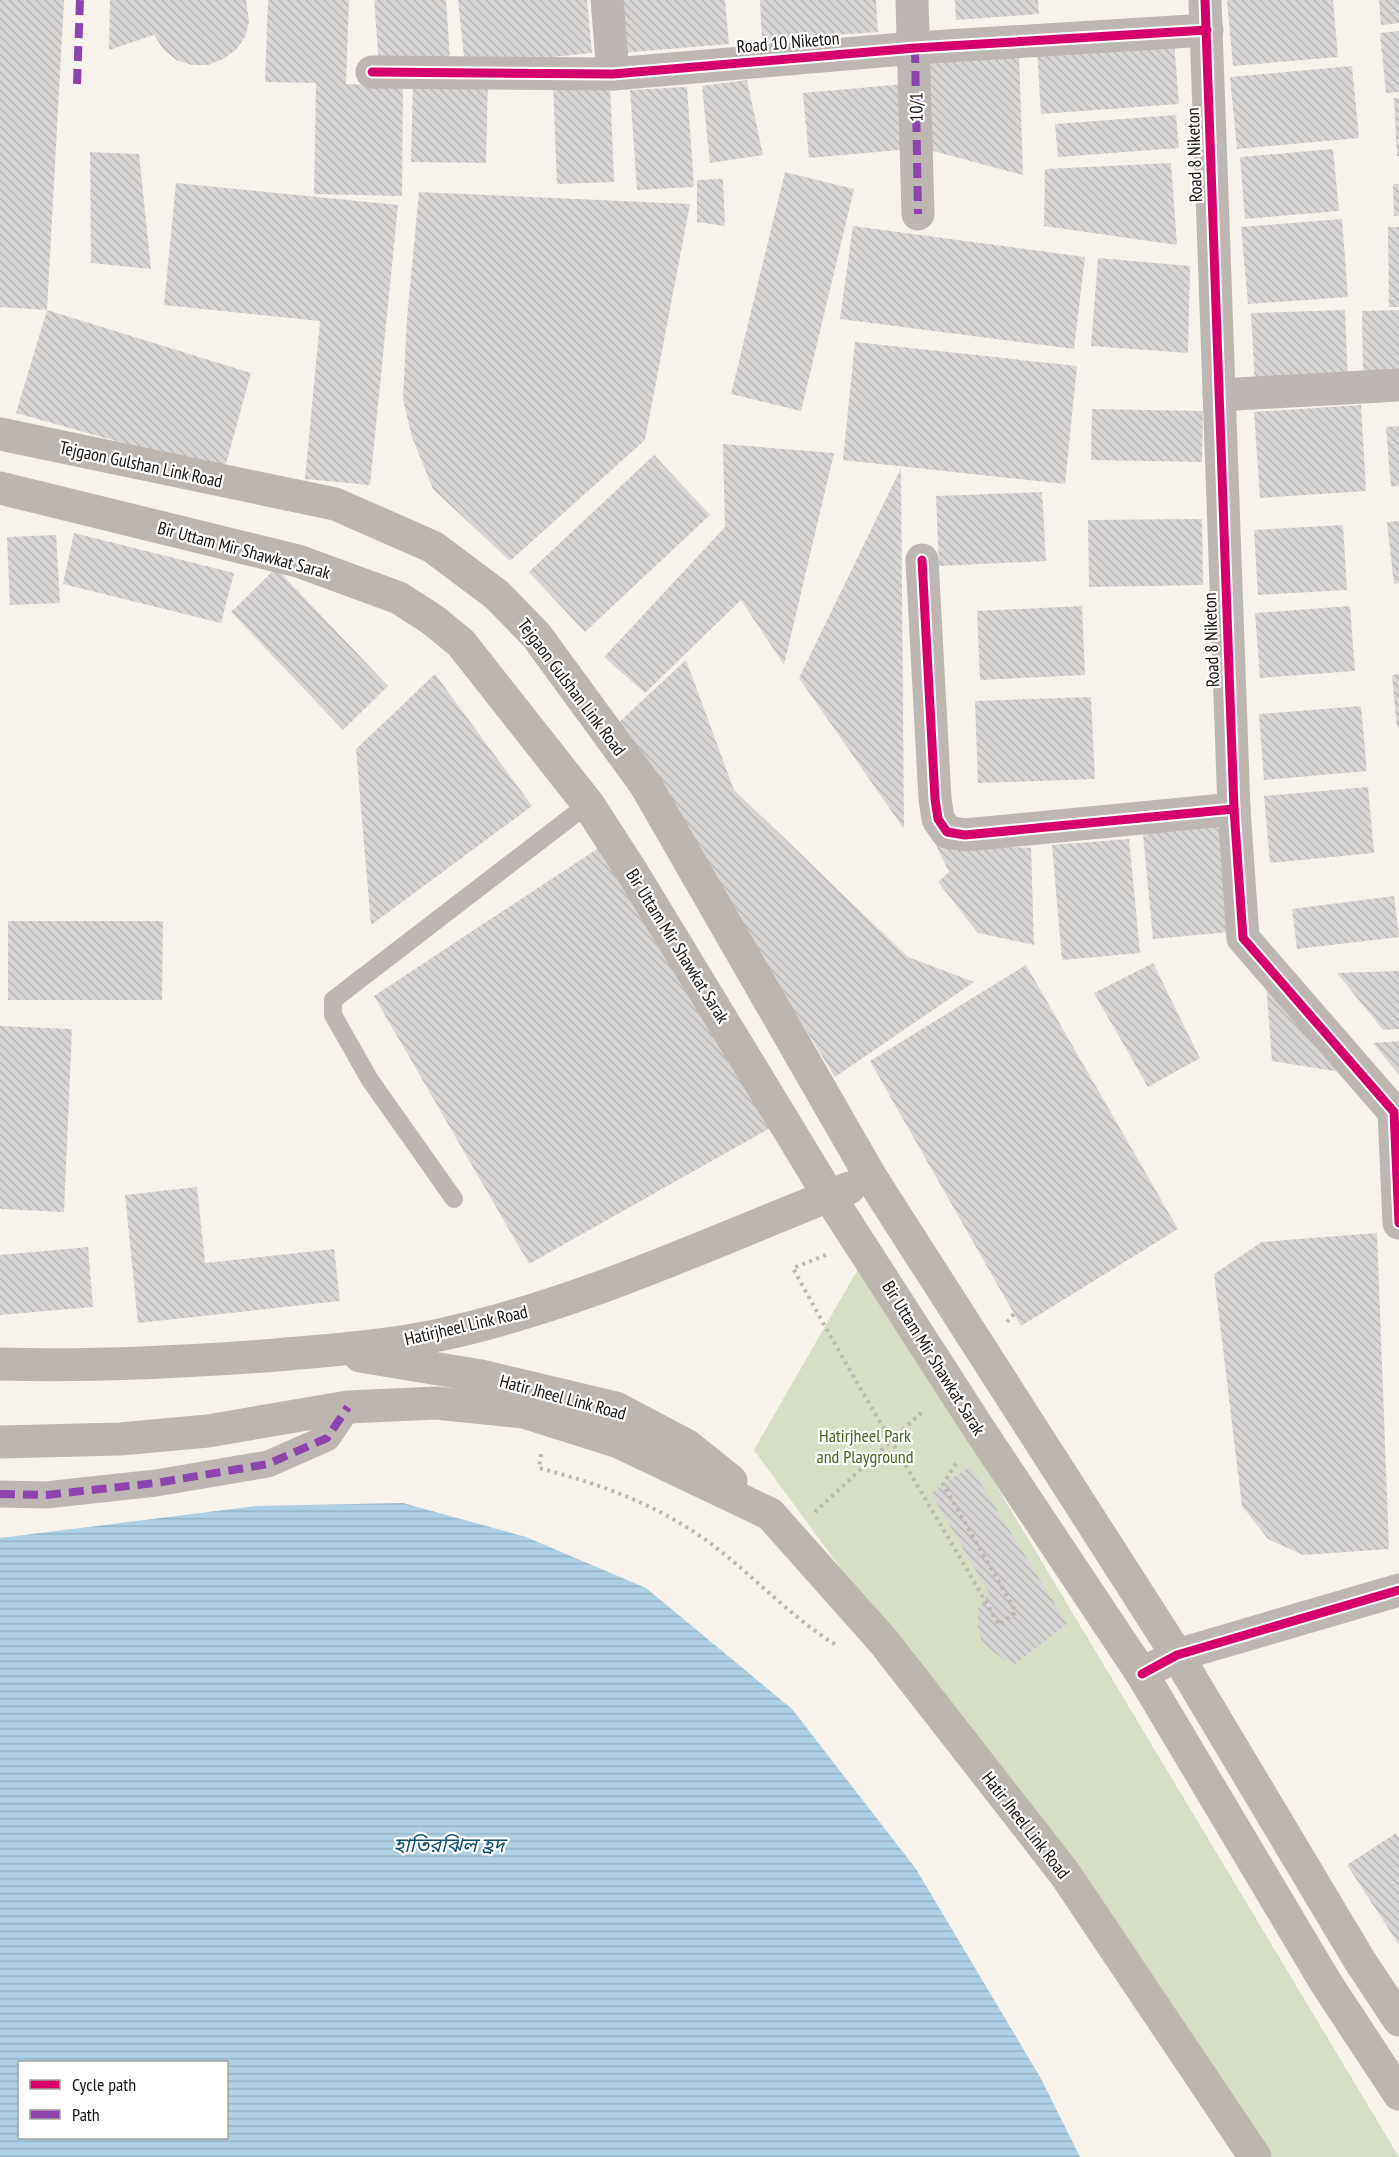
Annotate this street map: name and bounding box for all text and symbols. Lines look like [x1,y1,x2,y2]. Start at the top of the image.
street label: Road 10 Niketon [736,26,840,58]
street label: 10/1 [904,92,928,122]
street label: Road 8 Niketon [1181,107,1207,203]
street label: Tejgaon Gulshan Link Road [57,435,225,493]
street label: Bir Uttam Mir Shawkat Sarak [155,516,333,584]
street label: Road 8 Niketon [1198,592,1224,688]
street label: Tejgaon Gulshan Link Road [513,614,631,760]
street label: Bir Uttam Mir Shawkat Sarak [621,865,735,1027]
street label: Bir Uttam Mir Shawkat Sarak [877,1277,991,1439]
street label: Hatirjheel Link Road [402,1300,530,1350]
street label: Hatir Jheel Link Road [497,1369,629,1425]
park label: Hatirjheel Park and Playground [817,1424,913,1468]
street label: Hatir Jheel Link Road [977,1767,1075,1883]
water label: হাতিরঝিল হ্রদ [394,1832,508,1858]
legend [18,2061,228,2139]
text: Cycle path [72,2073,136,2096]
text: Path [72,2103,100,2126]

